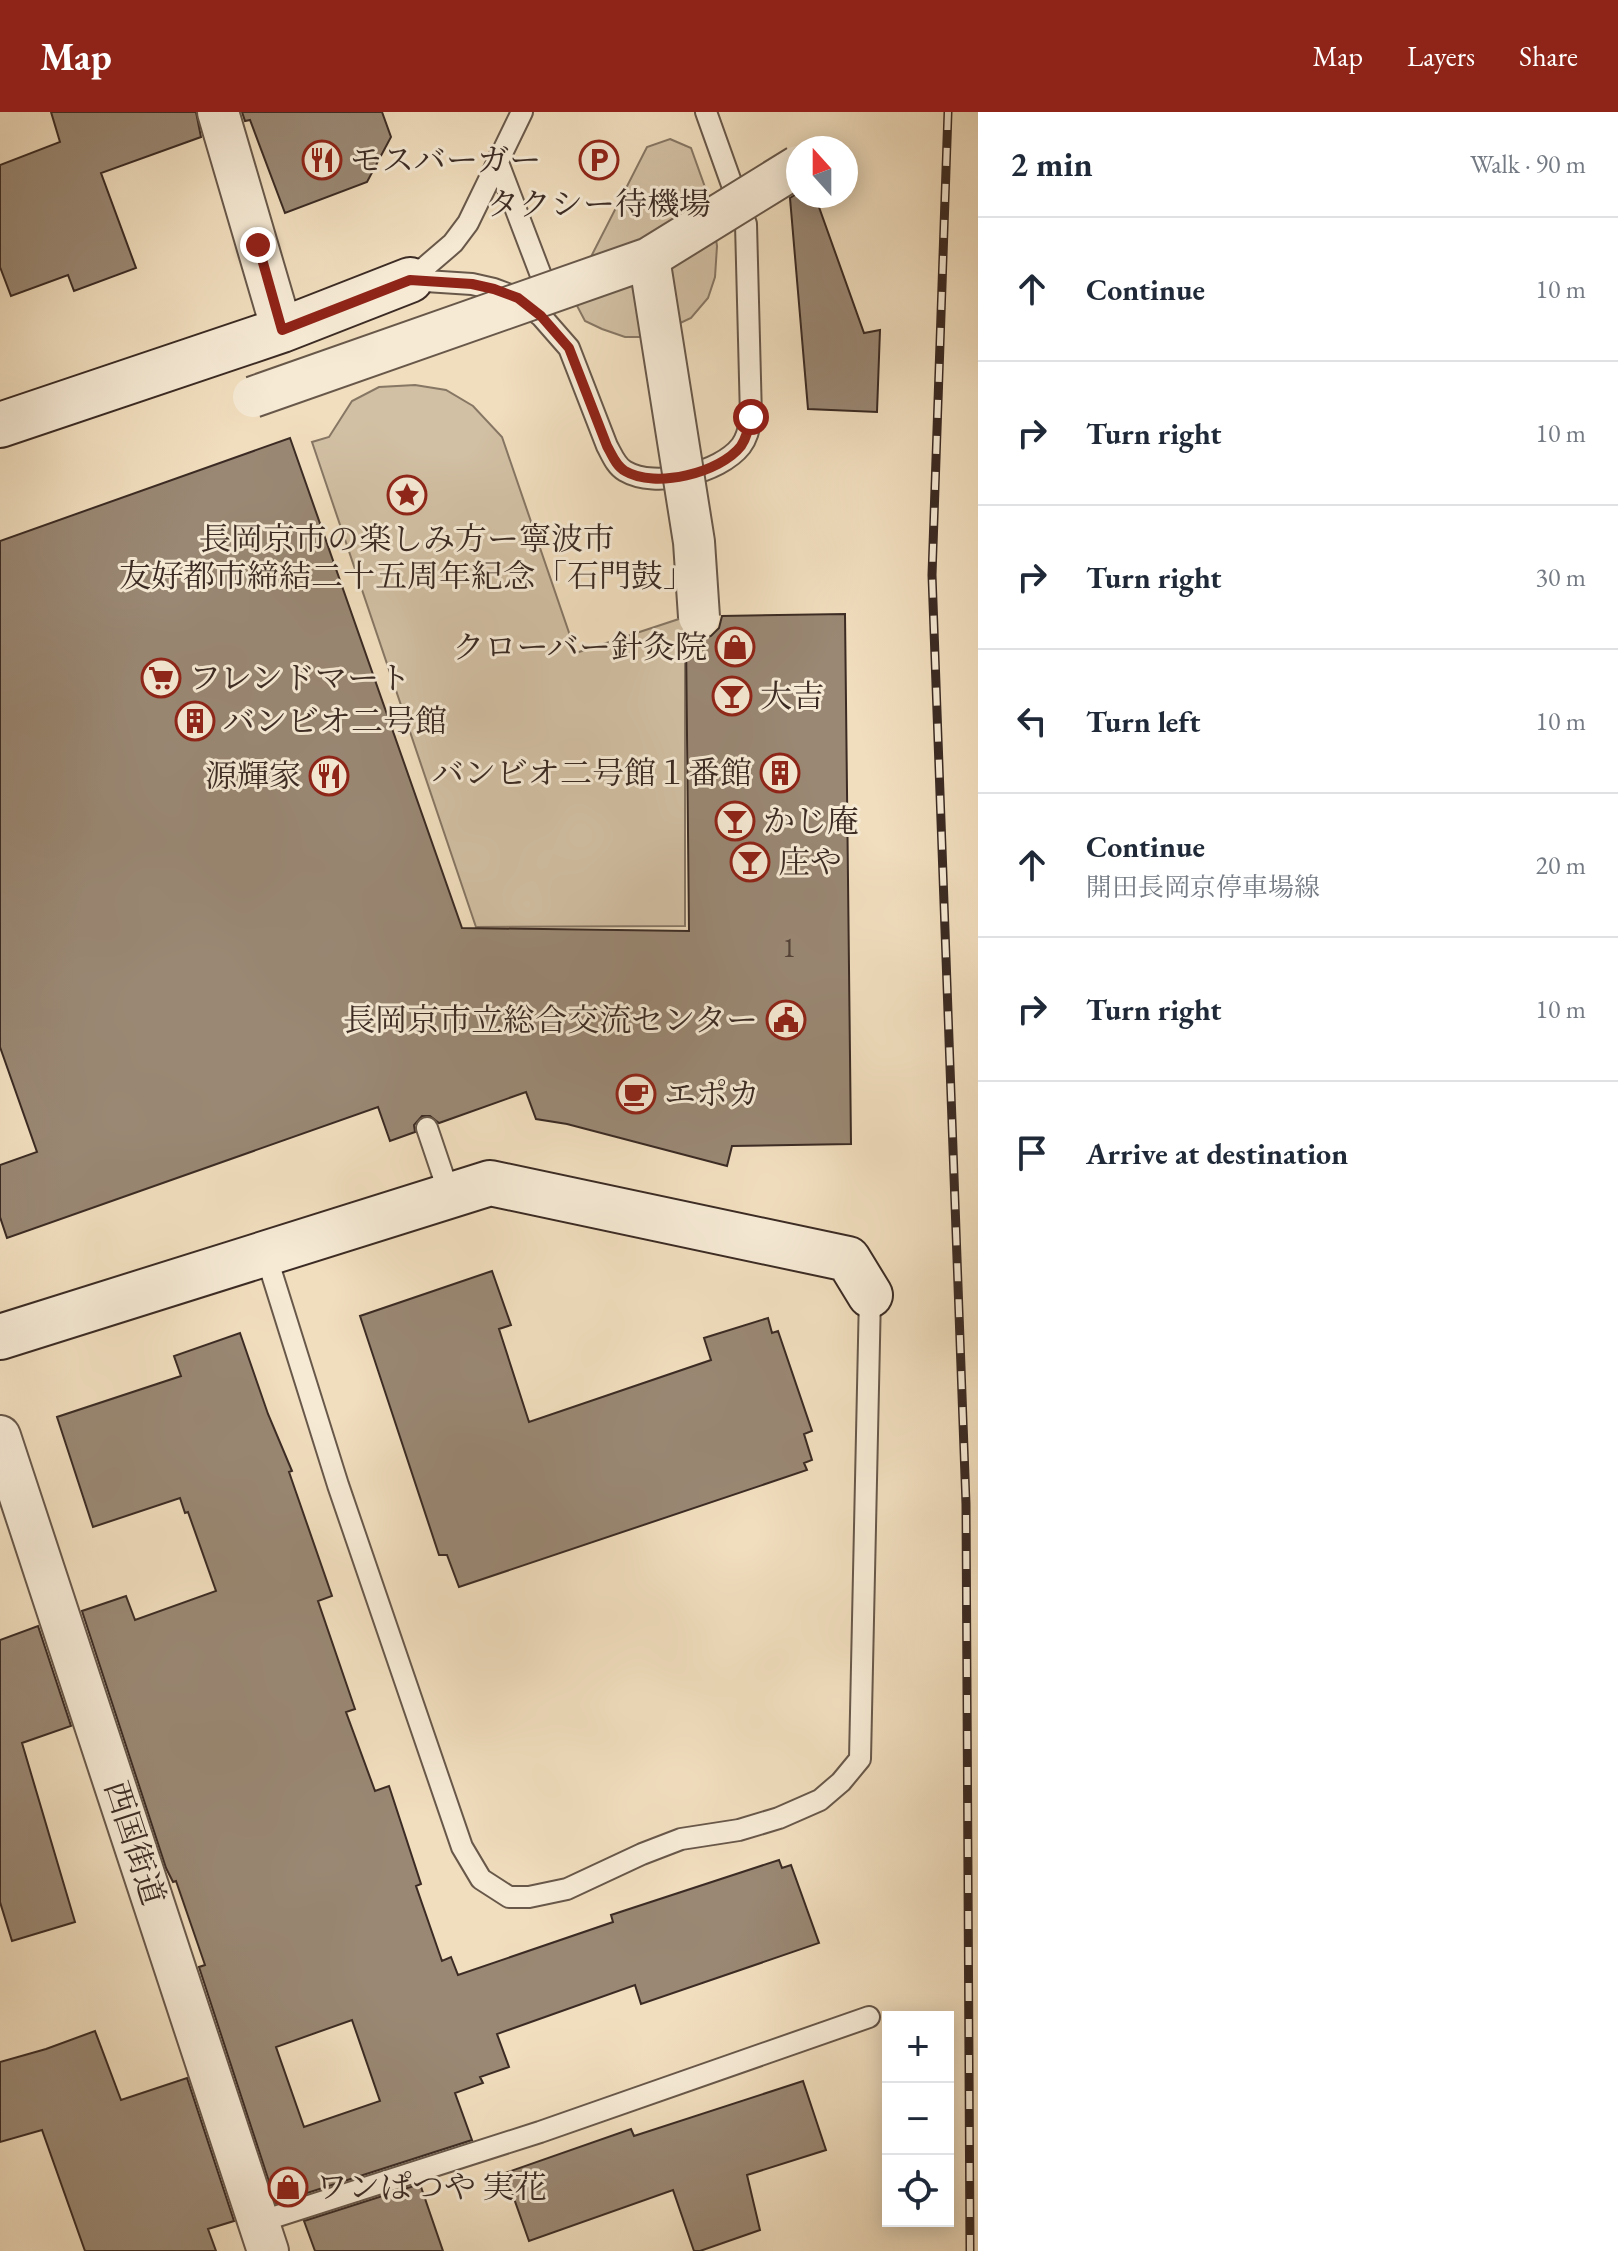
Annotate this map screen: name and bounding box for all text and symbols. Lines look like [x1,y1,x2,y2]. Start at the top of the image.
text: Map [40,32,112,81]
text: Map [1313,38,1363,74]
text: Layers [1407,38,1475,74]
text: Share [1519,38,1578,74]
north arrow [786,136,858,208]
restaurant icon: モスバーガー [301,139,343,181]
place label: モスバーガー [350,139,541,181]
parking icon: タクシー待機場 [578,139,620,181]
text: 2 min [1010,142,1093,186]
text: Walk · 90 m [1470,147,1586,181]
place label: タクシー待機場 [487,183,711,225]
route end [240,227,276,263]
icon: ahead [1010,267,1054,311]
text: Continue [1086,270,1205,309]
text: 10 m [1536,272,1586,306]
route start [733,399,769,435]
icon: right [1010,411,1054,455]
text: Turn right [1086,414,1222,453]
text: 10 m [1536,416,1586,450]
place icon: 長岡京市の楽しみ方ー寧波市 友好都市締結二十五周年紀念「石門鼓」 [386,474,428,516]
place label: 長岡京市の楽しみ方ー寧波市 友好都市締結二十五周年紀念「石門鼓」 [119,518,695,597]
icon: right [1010,555,1054,599]
text: Turn right [1086,558,1222,597]
text: 30 m [1536,560,1586,594]
place label: クローバー針灸院 [453,626,707,668]
shop icon: クローバー針灸院 [714,626,756,668]
supermarket icon: フレンドマート [140,657,182,699]
place label: フレンドマート [189,657,411,699]
bar icon: 大吉 [711,675,753,717]
place label: 大吉 [760,675,824,717]
icon: left [1010,699,1054,743]
building icon: バンビオ二号館 [174,700,216,742]
place label: バンビオ二号館 [223,700,447,742]
text: Turn left [1086,702,1200,741]
text: 10 m [1536,704,1586,738]
place label: バンビオ二号館１番館 [432,752,752,794]
building icon: バンビオ二号館１番館 [759,752,801,794]
place label: 源輝家 [205,755,301,797]
restaurant icon: 源輝家 [308,755,350,797]
bar icon: かじ庵 [714,800,756,842]
place label: かじ庵 [763,800,859,842]
text: Continue [1086,827,1205,866]
bar icon: 庄や [729,841,771,883]
place label: 庄や [778,841,842,883]
icon: ahead [1010,843,1054,887]
text: 20 m [1536,848,1586,882]
text: 開田長岡京停車場線 [1086,870,1320,904]
house number: 1 [782,929,796,965]
icon: right [1010,987,1054,1031]
text: Turn right [1086,990,1222,1029]
text: 10 m [1536,992,1586,1026]
place label: 長岡京市立総合交流センター [343,999,758,1041]
public building icon: 長岡京市立総合交流センター [765,999,807,1041]
cafe icon: エポカ [615,1073,657,1115]
place label: エポカ [664,1073,760,1115]
icon: arrive [1010,1131,1054,1175]
text: Arrive at destination [1086,1134,1348,1173]
street label: 西国街道 [95,1776,175,1910]
map controls [882,2011,954,2227]
button: + [882,2011,954,2083]
button: − [882,2083,954,2155]
button: locate [882,2155,954,2227]
shop icon: ワンぱつや 実花 [267,2166,309,2208]
place label: ワンぱつや 実花 [316,2166,546,2208]

